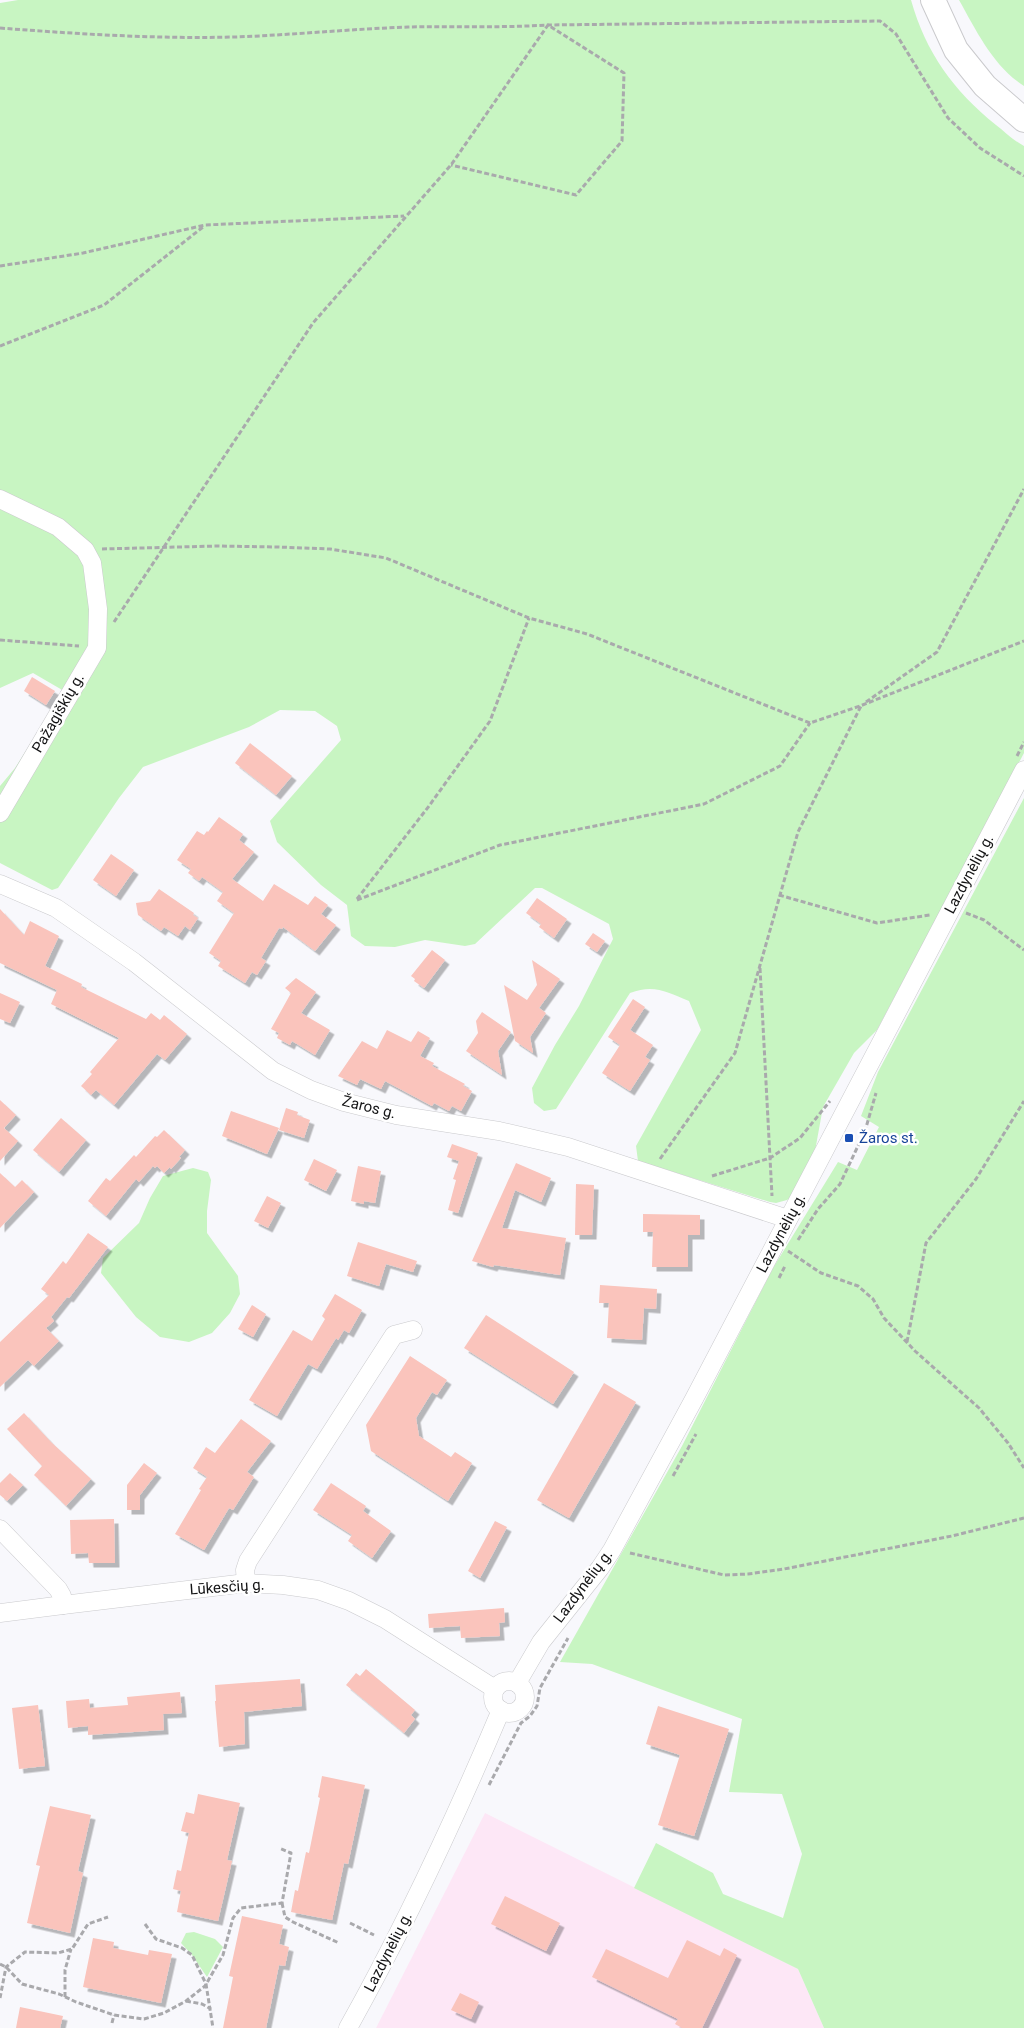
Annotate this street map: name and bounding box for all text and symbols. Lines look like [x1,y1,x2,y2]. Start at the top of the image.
street label: Pažagiškių g. [28,670,88,756]
street label: Lazdynėlių g. [941,831,997,917]
street label: Žaros g. [340,1092,398,1122]
place label: Žaros st. [859,1129,918,1147]
marker: Žaros st. [843,1132,855,1144]
street label: Lazdynėlių g. [753,1190,809,1276]
street label: Lazdynėlių g. [550,1546,616,1626]
street label: Lūkesčių g. [189,1575,265,1599]
street label: Lazdynėlių g. [360,1909,416,1995]

